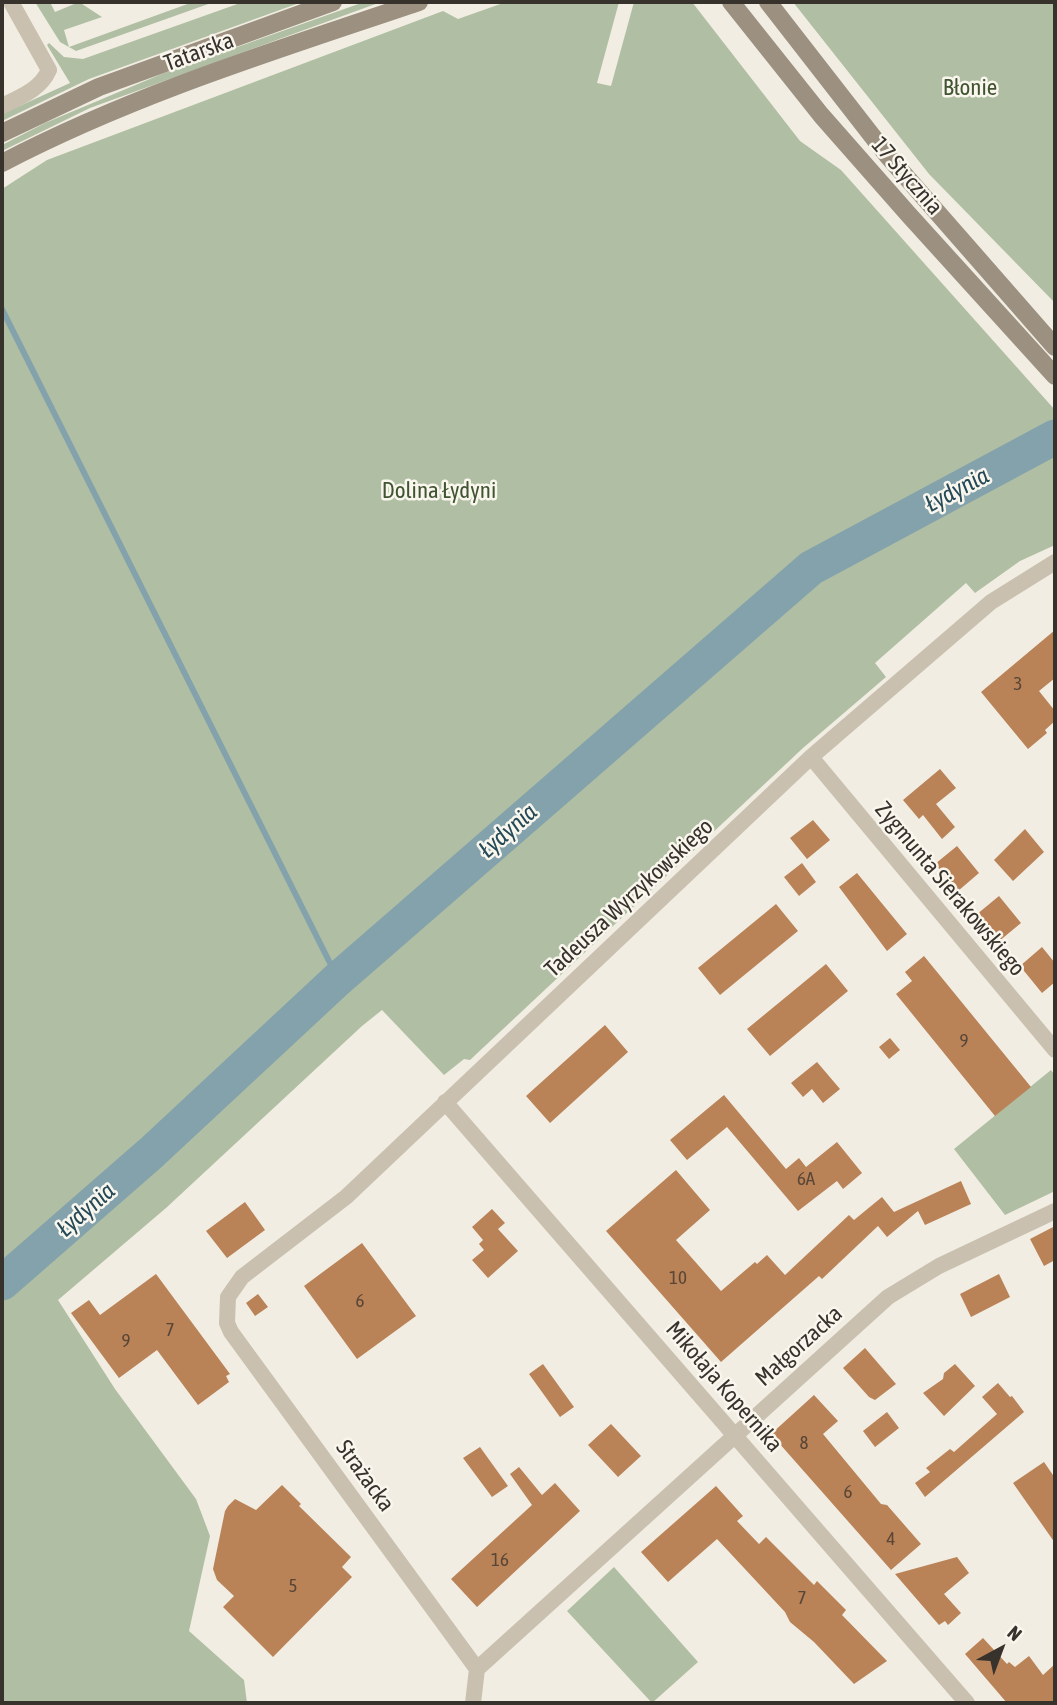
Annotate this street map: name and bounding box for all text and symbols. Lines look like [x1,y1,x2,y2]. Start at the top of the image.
street label: Tatarska [160,27,238,77]
park label: Błonie [943,74,997,102]
street label: 17 Stycznia [866,131,948,221]
water label: Łydynia [920,461,994,519]
park label: Dolina Łydyni [382,477,496,505]
house number: 3 [1014,673,1022,695]
street label: Zygmunta Sierakowskiego [869,796,1031,982]
water label: Łydynia [473,798,543,864]
street label: Tadeusza Wyrzykowskiego [539,813,719,983]
house number: 9 [960,1030,968,1052]
house number: 6A [797,1168,815,1190]
water label: Łydynia [51,1177,121,1243]
house number: 10 [669,1267,687,1289]
house number: 6 [356,1290,364,1312]
street label: Małgorzacka [750,1300,848,1392]
street label: Mikołaja Kopernika [660,1316,788,1458]
house number: 7 [166,1319,174,1341]
house number: 9 [122,1330,130,1352]
house number: 8 [800,1432,808,1454]
street label: Strażacka [330,1435,400,1517]
house number: 6 [844,1481,852,1503]
house number: 4 [887,1528,895,1550]
house number: 16 [491,1549,509,1571]
house number: 5 [289,1575,297,1597]
house number: 7 [798,1587,806,1609]
north arrow [966,1614,1036,1684]
text: N [1003,1621,1026,1645]

